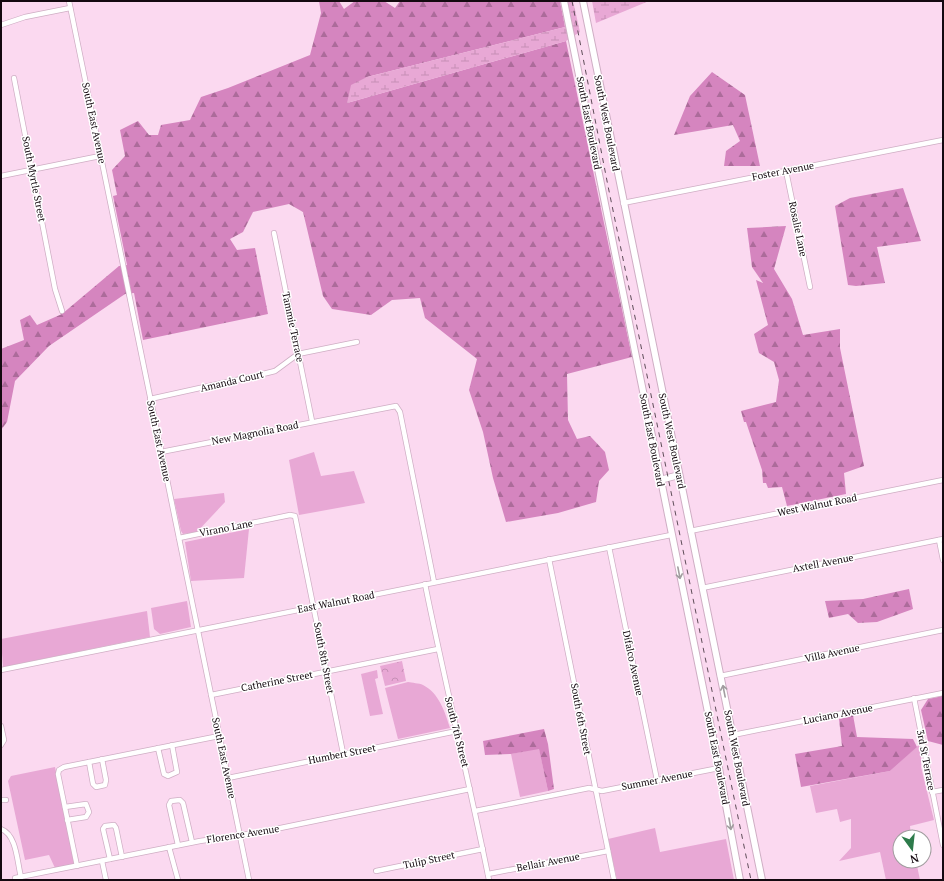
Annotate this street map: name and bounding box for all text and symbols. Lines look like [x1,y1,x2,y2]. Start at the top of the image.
street label: South West Boulevard [591,74,623,173]
street label: South East Boulevard [574,75,605,171]
street label: South East Avenue [79,81,109,165]
street label: South Myrtle Street [19,135,49,223]
street label: Foster Avenue [751,159,815,183]
street label: Rosalie Lane [786,200,810,258]
street label: Tammie Terrace [279,291,307,363]
street label: Amanda Court [199,367,265,395]
street label: South East Boulevard [637,392,668,488]
street label: South West Boulevard [655,392,689,491]
street label: South East Avenue [144,399,174,483]
street label: New Magnolia Road [210,418,300,448]
street label: West Walnut Road [776,491,858,519]
street label: Virano Lane [198,516,254,540]
street label: Axtell Avenue [791,551,855,575]
one-way arrow [675,566,683,579]
street label: East Walnut Road [296,588,376,616]
street label: South 8th Street [311,621,337,695]
street label: Difalco Avenue [620,629,646,697]
street label: Villa Avenue [803,641,861,665]
street label: Catherine Street [240,668,314,694]
street label: South 6th Street [568,682,594,756]
one-way arrow [719,685,727,698]
street label: South 7th Street [442,695,472,769]
street label: Luciano Avenue [802,701,874,727]
street label: South West Boulevard [721,709,753,808]
street label: South East Boulevard [702,710,733,806]
street label: South East Avenue [209,716,239,800]
street label: 3rd St Terrace [914,729,938,791]
street label: Humbert Street [307,741,377,767]
street label: Summer Avenue [620,767,694,793]
one-way arrow [726,817,734,830]
street label: Florence Avenue [206,822,280,846]
north arrow [892,829,932,869]
street label: Tulip Street [402,848,456,872]
street label: Bellair Avenue [515,850,581,874]
text: N [908,851,920,867]

